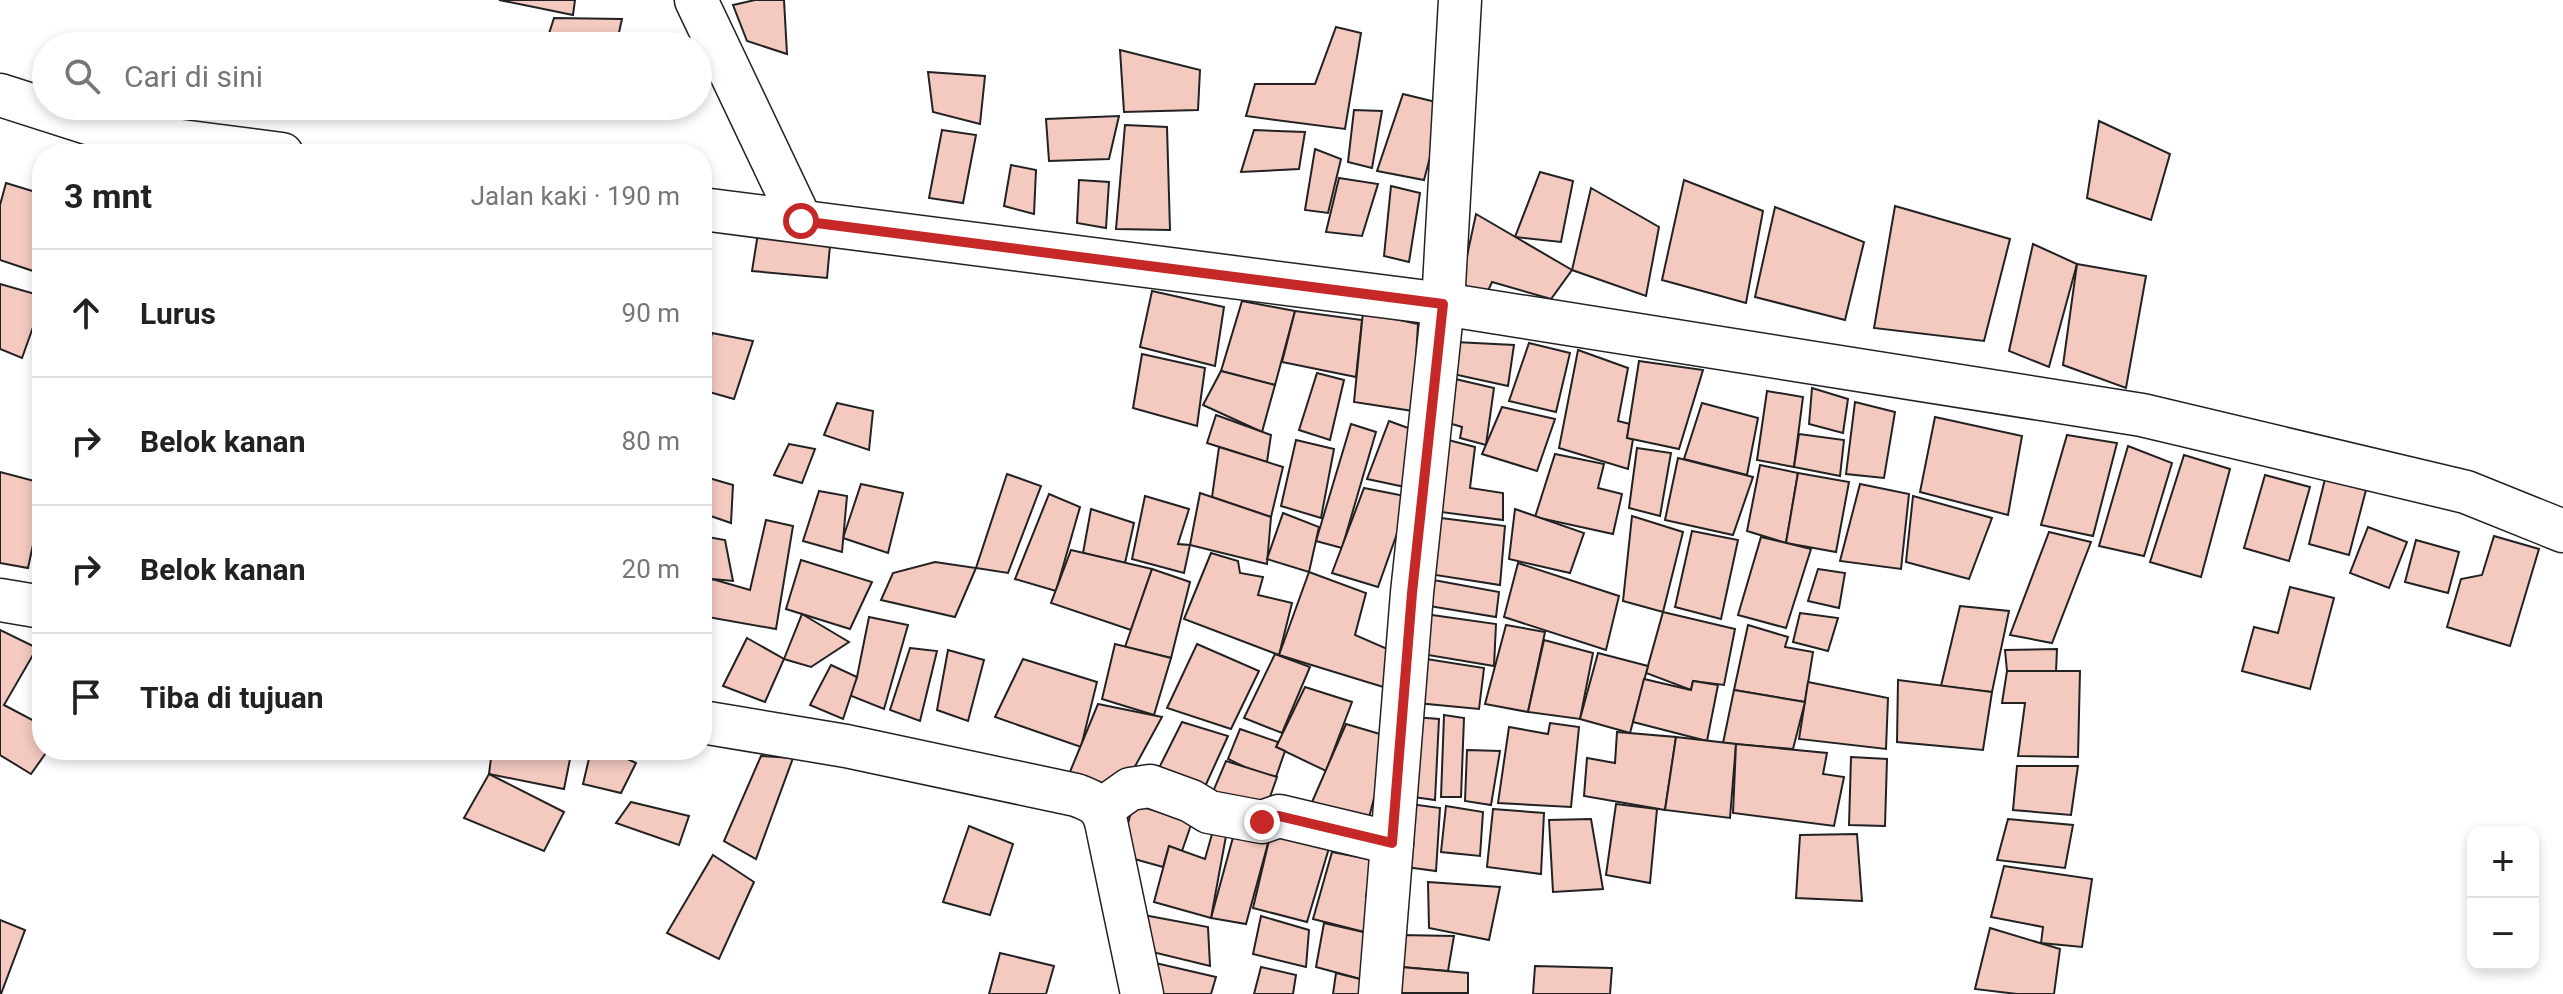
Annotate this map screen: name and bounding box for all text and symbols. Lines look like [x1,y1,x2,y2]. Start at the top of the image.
search box [32,32,712,120]
icon: search [60,54,104,98]
text: Cari di sini [124,59,263,94]
text: 3 mnt [64,176,152,216]
text: Jalan kaki · 190 m [471,181,680,211]
route start [783,203,819,239]
icon: ahead [64,291,108,335]
text: Lurus [140,296,216,331]
text: 90 m [622,298,680,328]
icon: right [64,419,108,463]
text: Belok kanan [140,424,305,459]
text: 80 m [622,426,680,456]
icon: right [64,547,108,591]
text: Belok kanan [140,552,305,587]
text: 20 m [622,554,680,584]
icon: arrive [64,675,108,719]
text: Tiba di tujuan [140,680,324,715]
route end [1244,804,1280,840]
map controls [2467,826,2539,970]
button: + [2467,826,2539,898]
button: − [2467,898,2539,970]

